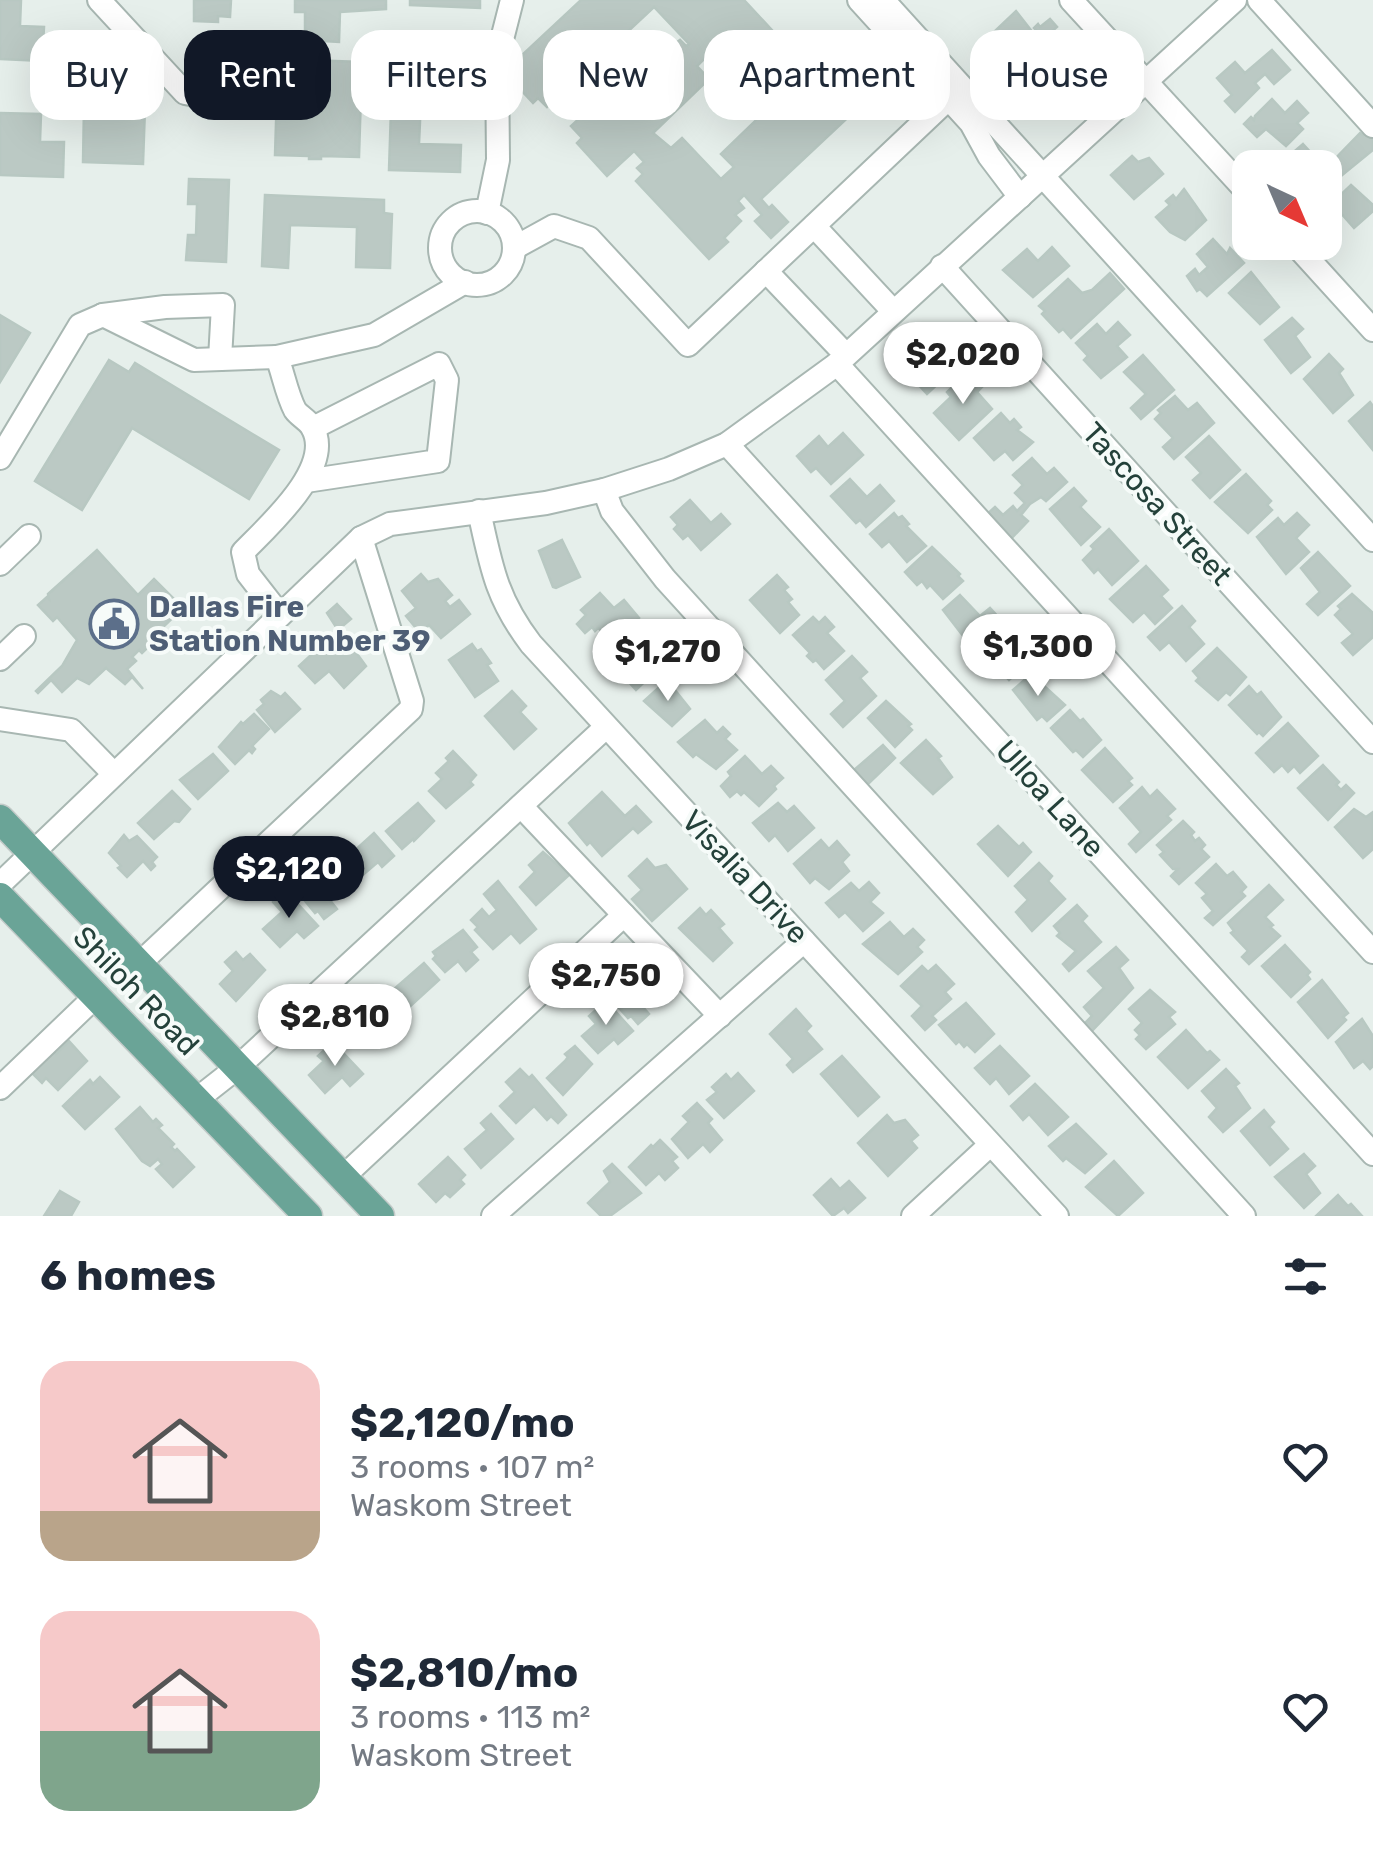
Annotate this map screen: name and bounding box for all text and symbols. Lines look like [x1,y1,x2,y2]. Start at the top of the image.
chip: Buy [30,30,164,120]
chip: Rent [184,30,331,120]
chip: Filters [351,30,523,120]
chip: New [543,30,684,120]
chip: Apartment [704,30,950,120]
chip: House [970,30,1144,120]
north arrow [1232,150,1342,260]
map controls [1232,150,1342,260]
pin: $2,020 [882,322,1044,407]
text: $2,020 [905,335,1021,373]
street label: Tascosa Street [1075,415,1240,593]
place label: Dallas Fire Station Number 39 [149,589,431,659]
public building icon: Dallas Fire Station Number 39 [88,598,140,650]
pin: $1,300 [957,614,1119,699]
pin: $1,270 [587,619,749,704]
text: $1,300 [983,627,1093,665]
text: $1,270 [614,632,722,670]
street label: Ulloa Lane [988,733,1112,865]
street label: Visalia Drive [674,803,816,951]
pin: $2,120 [208,836,370,921]
text: $2,120 [235,849,343,887]
street label: Shiloh Road [66,919,206,1063]
pin: $2,750 [525,943,687,1028]
text: $2,750 [551,956,661,994]
pin: $2,810 [254,984,416,1069]
text: $2,810 [280,997,390,1035]
icon: filters [1278,1249,1333,1304]
text: 6 homes [40,1251,216,1301]
text: $2,120/mo [350,1398,575,1448]
icon: home [120,1401,240,1521]
icon: heart [1278,1434,1333,1489]
text: 3 rooms · 107 m² [350,1448,594,1486]
text: Waskom Street [350,1486,572,1524]
text: $2,810/mo [350,1648,578,1698]
icon: home [120,1651,240,1771]
icon: heart [1278,1684,1333,1739]
text: 3 rooms · 113 m² [350,1698,591,1736]
text: Waskom Street [350,1736,572,1774]

